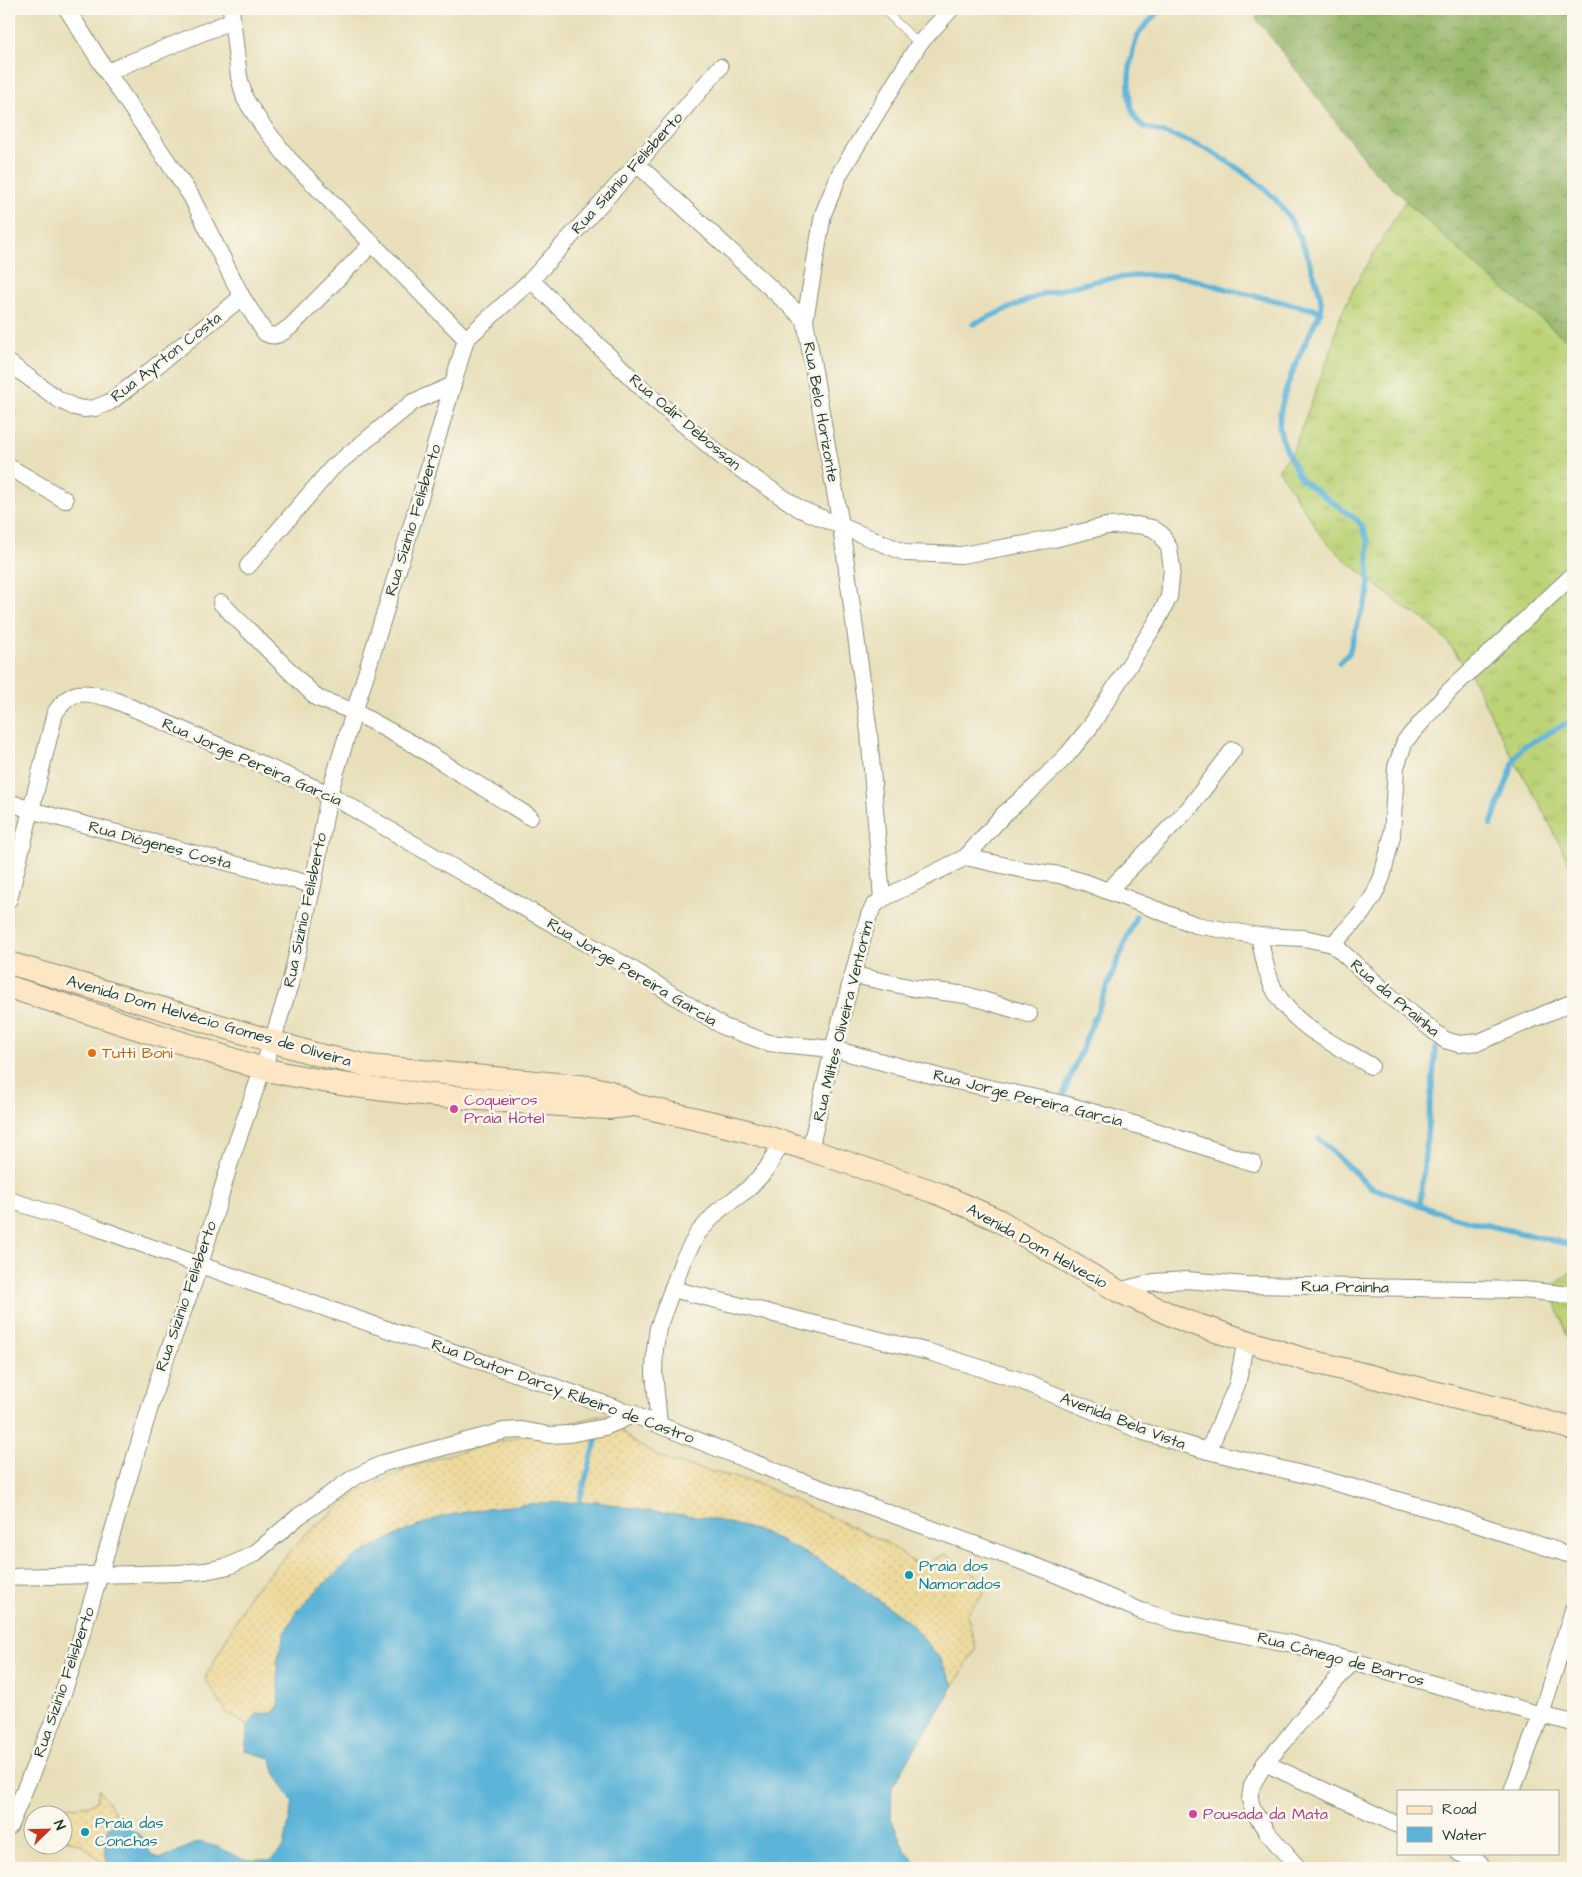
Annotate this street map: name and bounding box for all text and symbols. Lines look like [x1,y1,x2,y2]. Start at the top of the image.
street label: Rua Sizinio Felisberto [566,107,688,239]
street label: Rua Ayrton Costa [106,307,226,408]
street label: Rua Belo Horizonte [798,340,844,484]
street label: Rua Odir Debossan [624,369,746,475]
street label: Rua Sizinio Felisberto [379,441,447,599]
street label: Rua Jorge Pereira Garcia [158,712,345,813]
street label: Rua Diógenes Costa [86,815,234,876]
street label: Rua Sizinio Felisberto [278,831,332,989]
street label: Rua Jorge Pereira Garcia [542,912,721,1032]
street label: Rua Miltes Oliveira Ventorim [807,918,879,1124]
street label: Rua da Prainha [1346,954,1444,1042]
street label: Avenida Dom Helvécio Gomes de Oliveira [64,970,354,1072]
place label: Tutti Boni [102,1042,173,1064]
marker: Tutti Boni [86,1047,98,1059]
street label: Rua Jorge Pereira Garcia [931,1064,1125,1133]
place label: Coqueiros Praia Hotel [464,1089,544,1129]
marker: Coqueiros Praia Hotel [448,1103,460,1115]
street label: Avenida Dom Helvecio [963,1198,1111,1294]
street label: Rua Sizinio Felisberto [150,1218,222,1374]
street label: Rua Prainha [1301,1275,1389,1299]
street label: Rua Doutor Darcy Ribeiro de Castro [428,1333,697,1450]
street label: Avenida Bela Vista [1057,1387,1189,1455]
place label: Praia dos Namorados [919,1555,1001,1595]
marker: Praia dos Namorados [903,1569,915,1581]
street label: Rua Sizinio Felisberto [28,1604,100,1760]
street label: Rua Cônego de Barros [1255,1626,1427,1693]
legend [1397,1790,1560,1854]
text: Road [1442,1799,1477,1820]
place label: Pousada da Mata [1203,1803,1328,1825]
north arrow [22,1804,72,1854]
marker: Pousada da Mata [1187,1808,1199,1820]
place label: Praia das Conchas [95,1812,164,1852]
text: N [48,1817,70,1833]
text: Water [1442,1825,1486,1846]
marker: Praia das Conchas [79,1826,91,1838]

